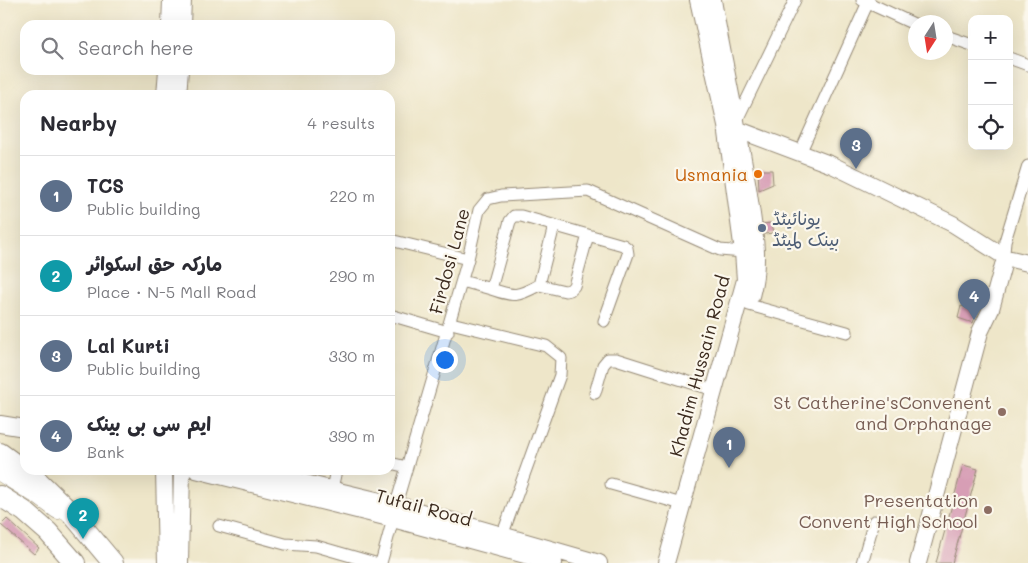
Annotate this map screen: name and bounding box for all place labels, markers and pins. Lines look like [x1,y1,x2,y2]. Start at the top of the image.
pin: 3 [840,128,872,169]
place label: Usmania [675,162,748,186]
marker: Usmania [752,168,764,180]
place label: یونائیٹڈ بینک لمیٹڈ [772,206,840,251]
marker: یونائیٹڈ بینک لمیٹڈ [756,222,768,234]
pin: 4 [958,279,990,320]
place label: St Catherine'sConvenent and Orphanage [773,390,992,435]
marker: St Catherine'sConvenent and Orphanage [996,406,1008,418]
pin: 1 [713,427,745,468]
place label: Presentation Convent High School [799,488,978,533]
pin: 2 [67,498,99,539]
marker: Presentation Convent High School [982,504,994,516]

